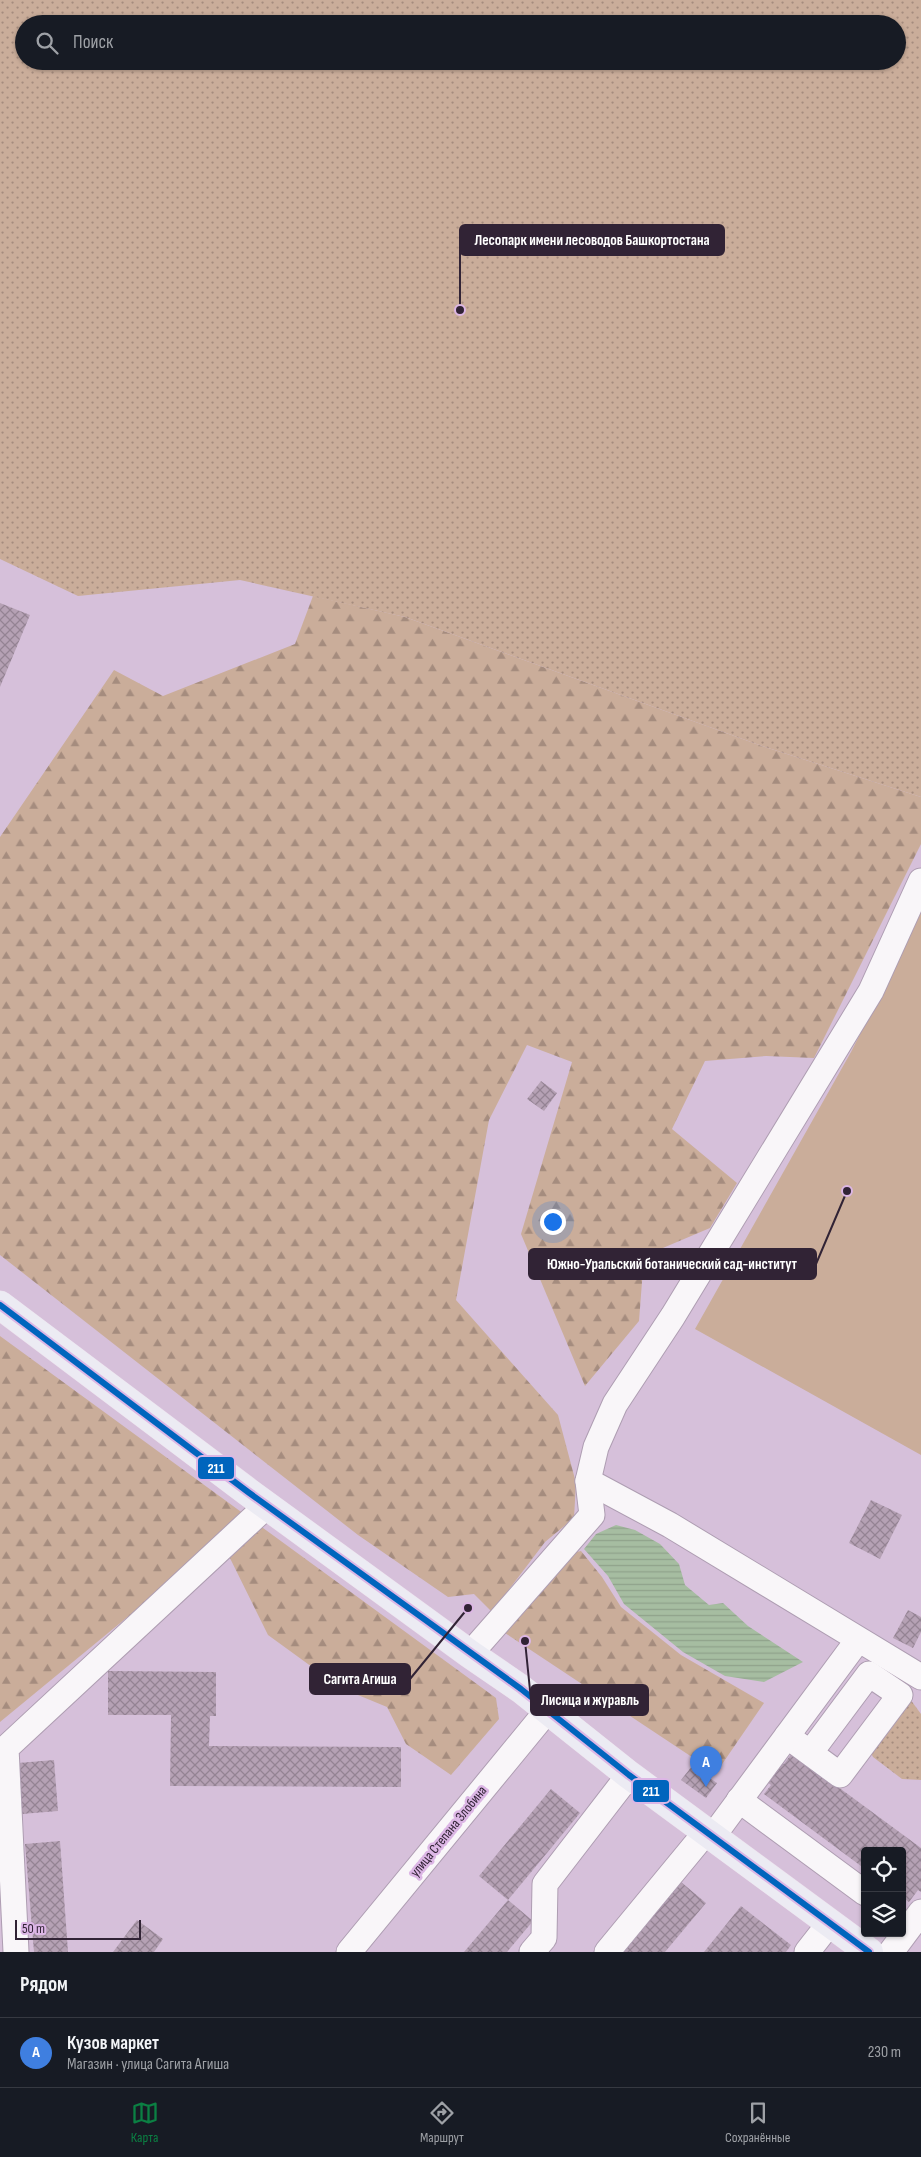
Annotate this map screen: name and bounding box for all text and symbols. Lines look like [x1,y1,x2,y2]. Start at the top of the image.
search box [15,15,906,70]
icon: search [33,29,61,57]
text: Поиск [73,31,113,54]
callout: Лесопарк имени лесоводов Башкортостана [460,225,724,255]
text: Лесопарк имени лесоводов Башкортостана [474,231,710,250]
your location [540,1209,566,1235]
callout: Южно-Уральский ботанический сад-институт [529,1249,816,1279]
text: Южно-Уральский ботанический сад-институт [547,1255,798,1274]
line badge: 211 [197,1456,235,1480]
text: 211 [207,1460,225,1477]
callout: Сагита Агиша [310,1664,410,1694]
text: Сагита Агиша [323,1670,397,1689]
callout: Лисица и журавль [531,1685,648,1715]
text: Лисица и журавль [541,1691,639,1710]
pin: A [690,1746,722,1787]
line badge: 211 [632,1779,670,1803]
street label: улица Степана Злобина [406,1782,490,1880]
text: 211 [642,1783,660,1800]
map controls [861,1847,906,1937]
button: locate [861,1847,906,1892]
button: layers [861,1892,906,1937]
scale bar [15,1917,141,1940]
text: 50 m [22,1920,45,1937]
text: Рядом [20,1972,68,1997]
text: Кузов маркет [67,2032,159,2055]
text: A [32,2043,40,2062]
text: 230 m [868,2043,901,2062]
text: Магазин · улица Сагита Агиша [67,2055,229,2074]
tab: Карта [131,2099,159,2146]
tab: Маршрут [420,2099,464,2146]
tab: Сохранённые [725,2099,790,2146]

